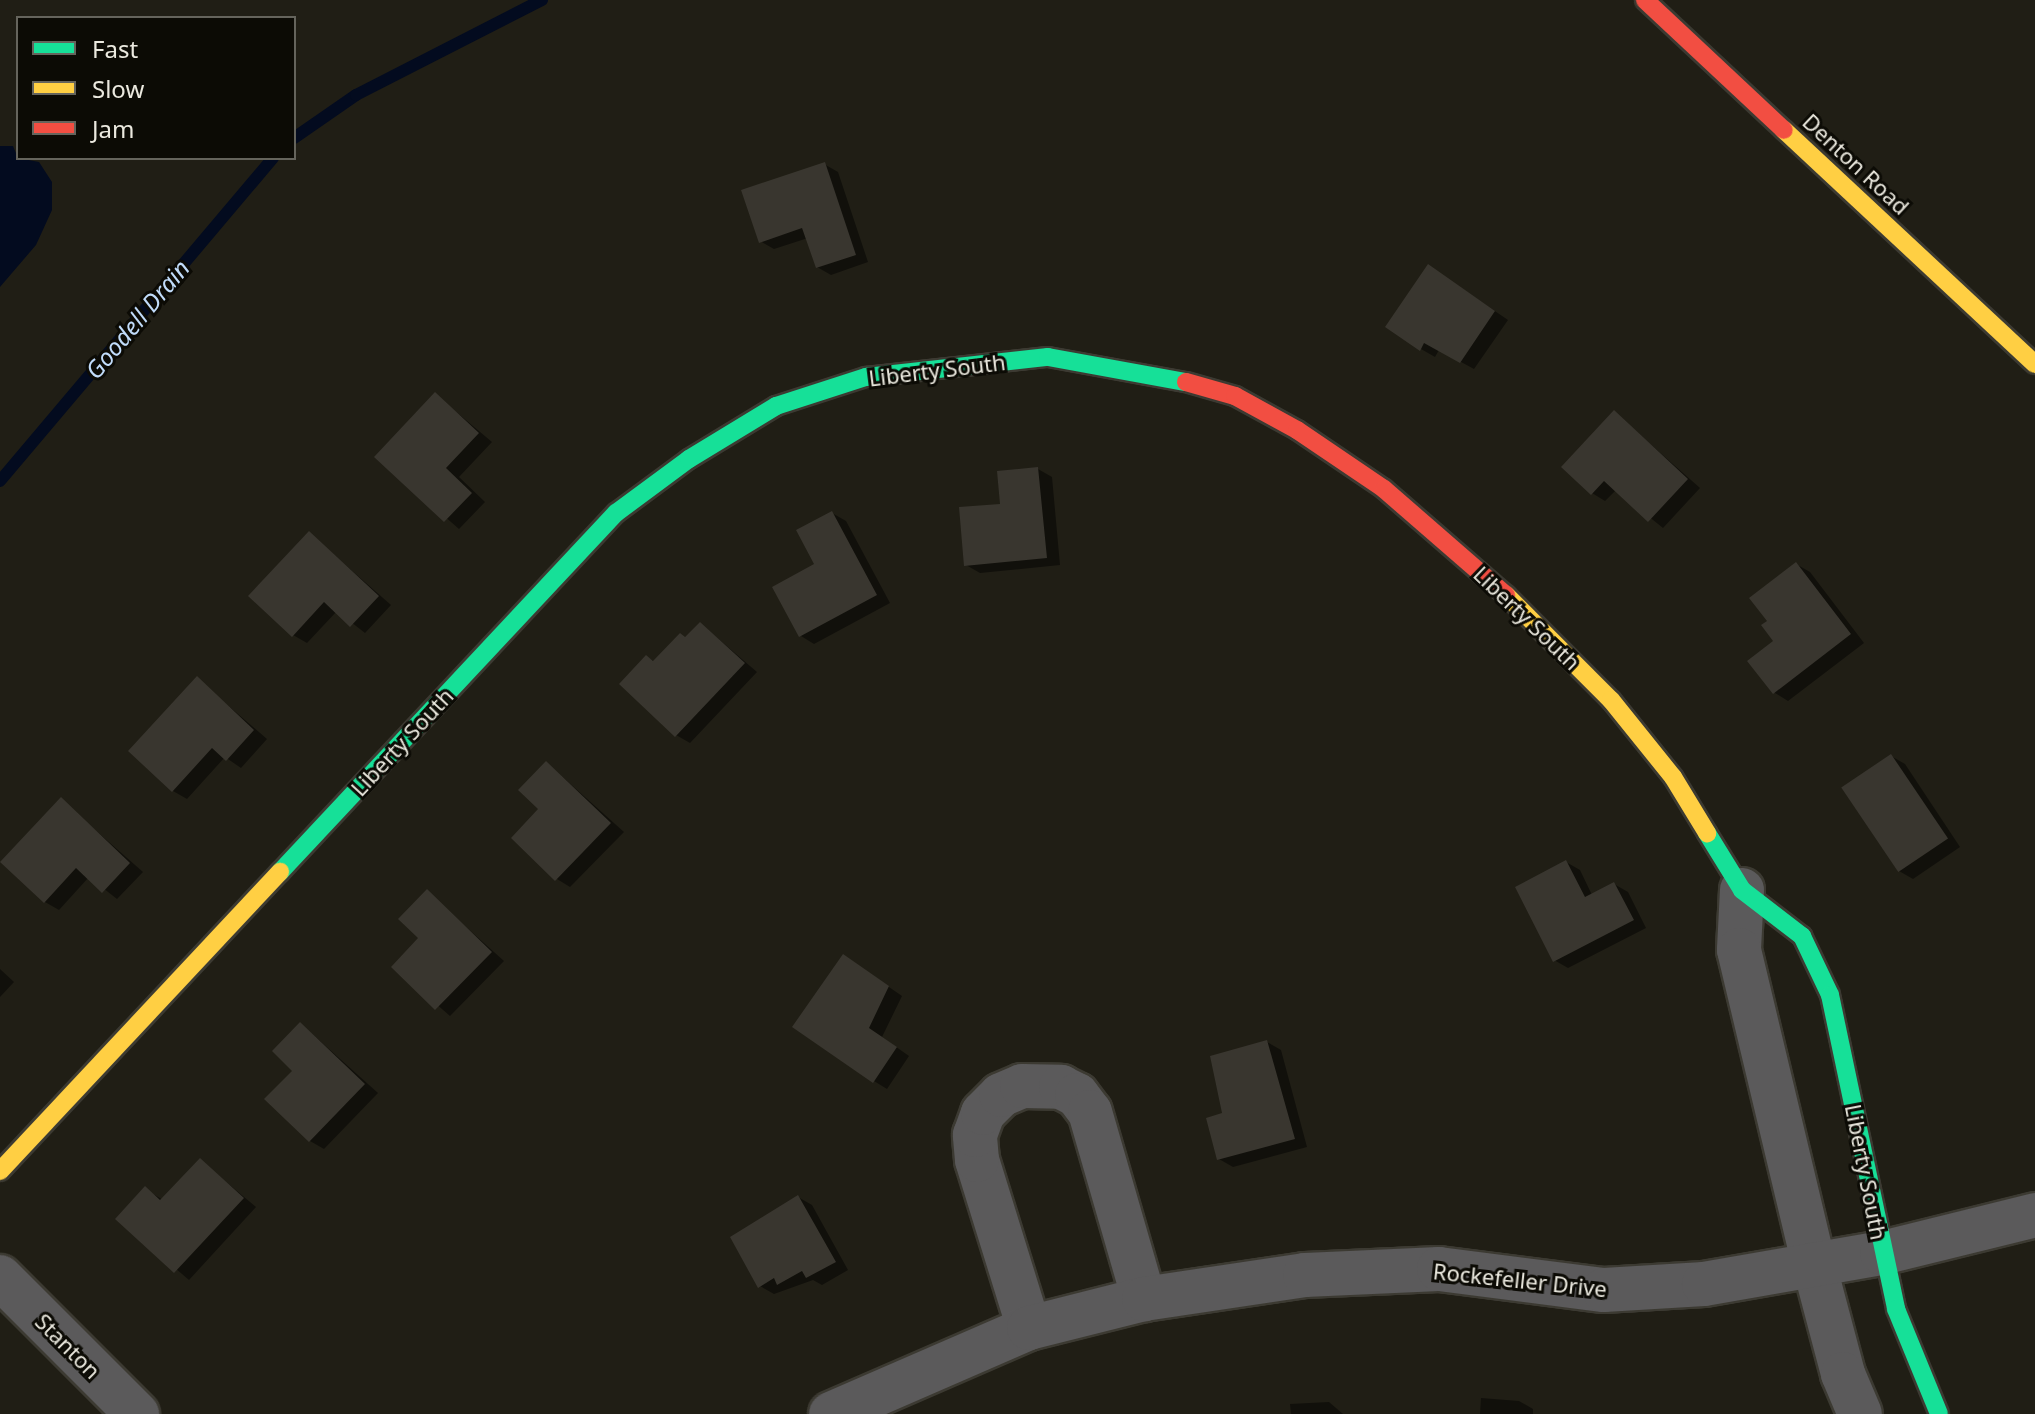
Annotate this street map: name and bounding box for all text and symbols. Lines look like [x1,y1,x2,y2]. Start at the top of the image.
legend [16,16,296,160]
text: Fast [92,32,138,65]
text: Slow [92,72,144,105]
street label: Denton Road [1797,108,1915,220]
text: Jam [92,112,134,145]
water label: Goodell Drain [79,254,195,384]
street label: Liberty South [867,349,1007,391]
street label: Liberty South [1468,561,1586,675]
street label: Liberty South [345,683,459,801]
street label: Liberty South [1840,1102,1892,1242]
street label: Rockefeller Drive [1432,1258,1608,1302]
street label: Stanton [30,1308,106,1384]

